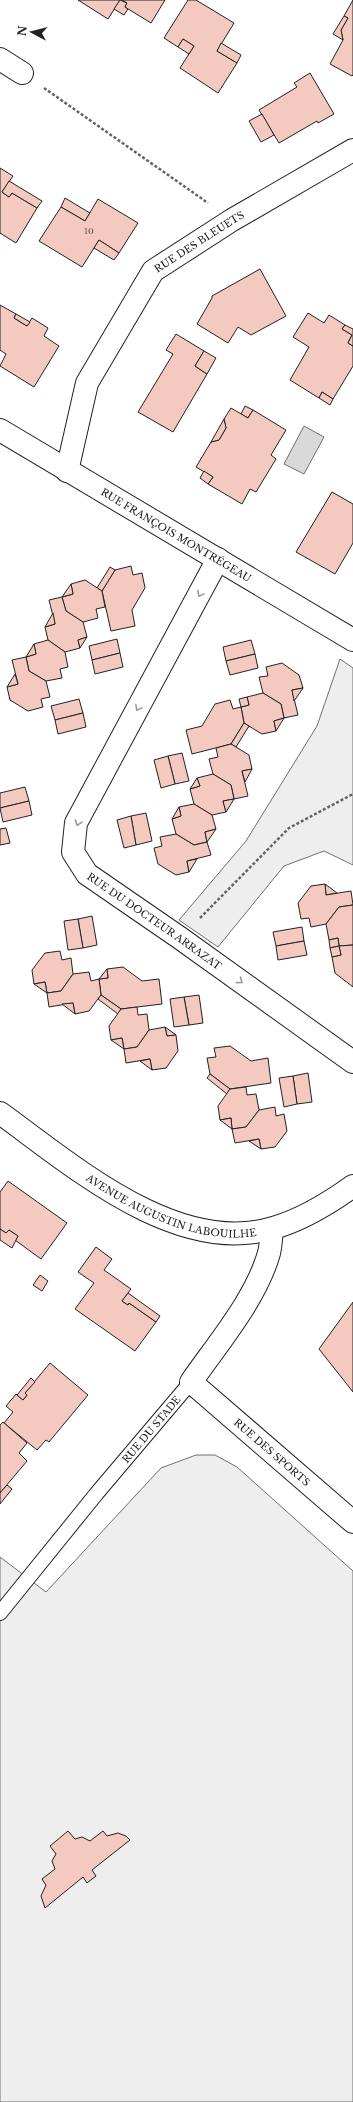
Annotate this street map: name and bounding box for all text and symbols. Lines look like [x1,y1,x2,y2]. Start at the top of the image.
north arrow [12,12,52,52]
text: N [14,24,30,37]
street label: RUE DES BLEUETS [152,208,247,275]
house number: 10 [84,226,94,236]
street label: RUE FRANÇOIS MONTRÉGEAU [98,485,254,585]
one-way arrow [197,590,204,597]
one-way arrow [135,704,143,711]
one-way arrow [74,820,83,827]
street label: RUE DU DOCTEUR ARRAZAT [84,870,224,973]
one-way arrow [236,976,243,983]
street label: AVENUE AUGUSTIN LABOUILHE [83,1171,257,1241]
street label: RUE DU STADE [119,1393,184,1466]
street label: RUE DES SPORTS [231,1416,313,1489]

